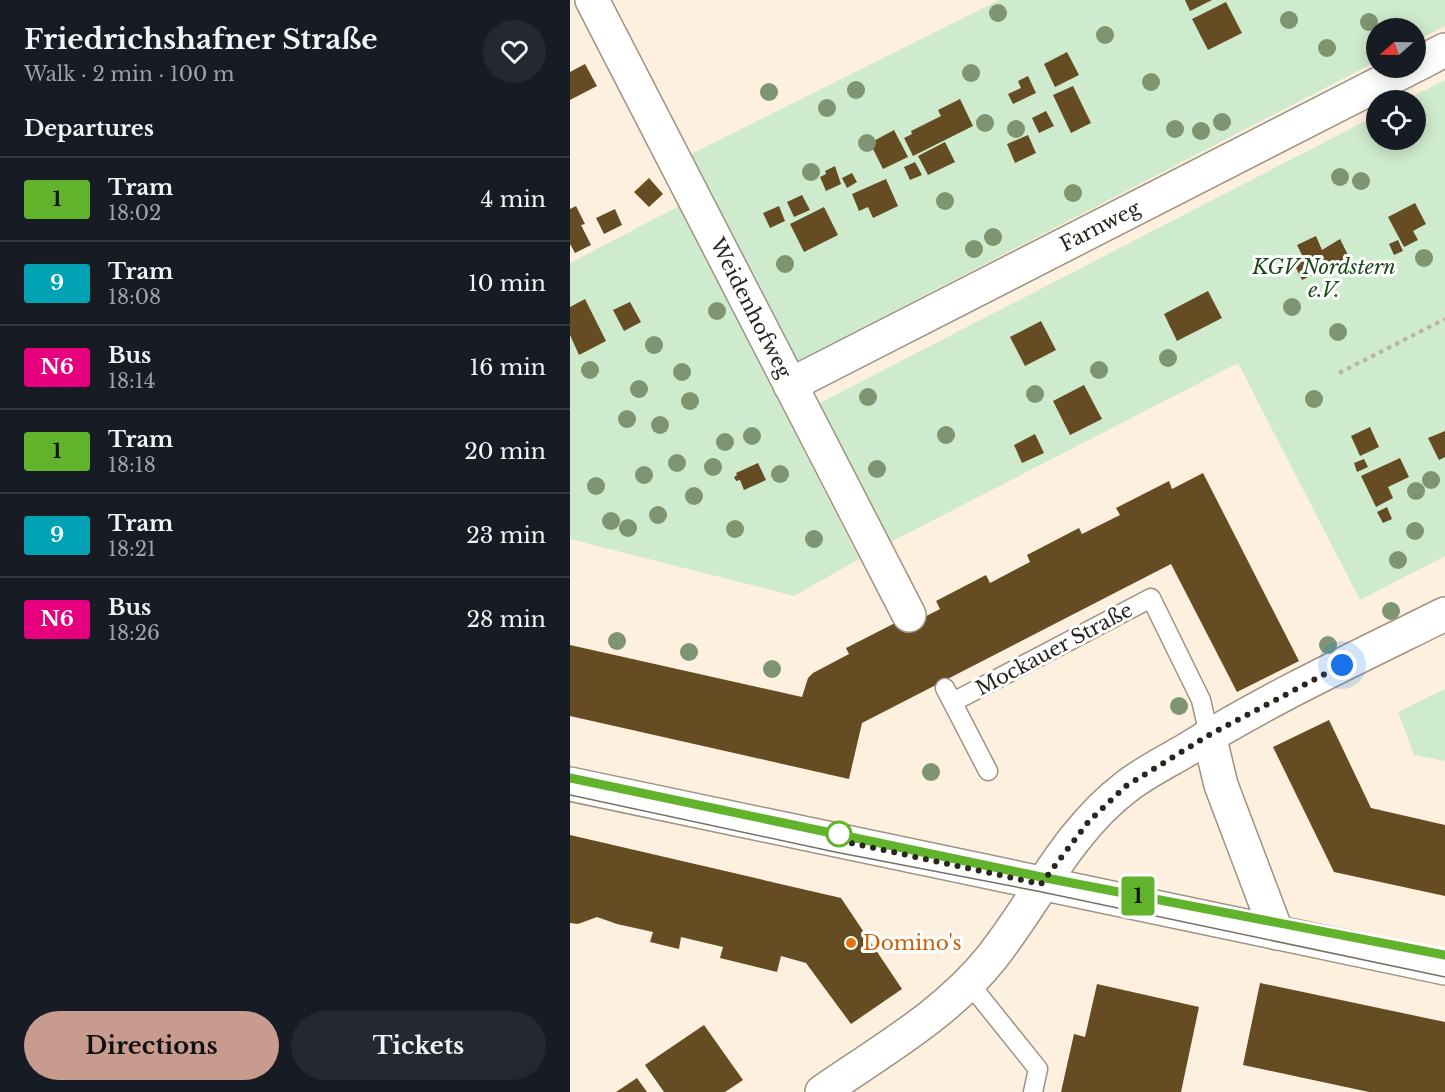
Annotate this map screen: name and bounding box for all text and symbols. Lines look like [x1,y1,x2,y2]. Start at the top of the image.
north arrow [1366,18,1426,78]
map controls [1366,18,1426,150]
button: heart [483,20,546,83]
text: Friedrichshafner Straße [24,22,378,57]
text: Walk · 2 min · 100 m [24,62,235,86]
button: locate [1366,90,1426,150]
text: Departures [24,115,154,142]
text: Tram [108,174,173,201]
text: 1 [52,186,62,212]
text: 4 min [481,186,546,213]
street label: Farnweg [1056,195,1145,256]
text: 18:02 [108,201,161,225]
street label: Weidenhofweg [705,233,797,383]
park label: KGV Nordstern e.V. [1251,255,1396,302]
text: Tram [108,258,173,285]
text: 9 [50,270,64,296]
text: 10 min [468,270,546,297]
text: 18:08 [108,285,161,309]
text: Bus [108,342,151,369]
text: N6 [40,354,74,380]
text: 16 min [469,354,546,381]
text: 18:14 [108,369,155,393]
text: Tram [108,426,173,453]
text: 1 [52,438,62,464]
text: 20 min [464,438,546,465]
text: 18:18 [108,453,156,477]
text: Tram [108,510,173,537]
text: 9 [50,522,64,548]
text: 23 min [466,522,546,549]
text: 18:21 [108,537,156,561]
text: Bus [108,594,151,621]
street label: Mockauer Straße [971,598,1137,700]
text: N6 [40,606,74,632]
text: 28 min [467,606,546,633]
text: 18:26 [108,621,160,645]
your location [1327,650,1357,680]
unlabelled marker [826,821,852,847]
line badge: 1 [1118,876,1158,916]
text: 1 [1133,883,1143,909]
place label: Domino's [863,931,962,955]
marker: Domino's [844,936,858,950]
button: Directions [24,1011,279,1080]
button: Tickets [291,1011,546,1080]

